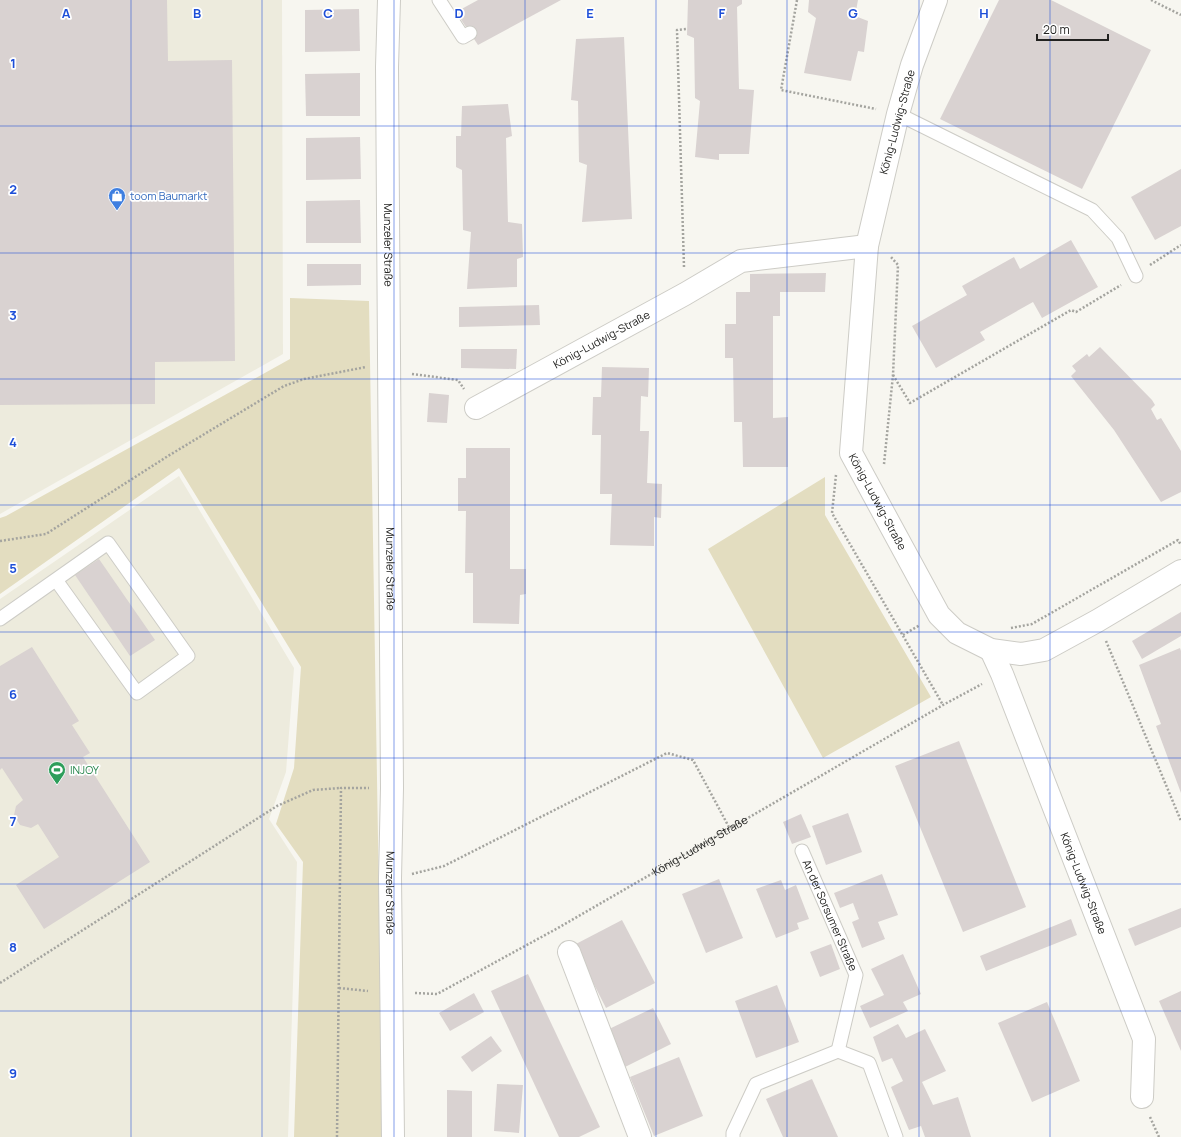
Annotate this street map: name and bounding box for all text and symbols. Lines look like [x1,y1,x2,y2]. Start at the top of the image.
text: A [62,4,71,22]
text: B [193,4,201,22]
text: C [323,4,333,22]
text: D [454,4,464,22]
text: E [586,4,594,22]
text: F [719,4,726,22]
text: G [848,4,858,22]
text: H [979,4,989,22]
scale bar [1037,16,1108,42]
text: 20 m [1043,21,1070,38]
text: 1 [10,54,16,72]
street label: König-Ludwig-Straße [875,67,918,176]
text: 2 [9,180,17,198]
shop icon: toom Baumarkt [107,186,127,211]
place label: toom Baumarkt [130,188,207,203]
street label: Munzeler Straße [381,203,397,287]
text: 3 [9,306,17,324]
street label: König-Ludwig-Straße [550,306,653,371]
text: 4 [9,433,17,451]
street label: König-Ludwig-Straße [846,451,911,553]
street label: Munzeler Straße [383,527,399,611]
text: 5 [9,559,17,577]
text: 6 [9,685,17,703]
sports icon: INJOY [47,760,67,785]
place label: INJOY [70,762,100,777]
street label: König-Ludwig-Straße [649,811,751,879]
text: 7 [10,812,17,830]
street label: König-Ludwig-Straße [1057,830,1111,937]
street label: Munzeler Straße [383,851,399,935]
street label: An der Sorsumer Straße [800,857,862,974]
text: 8 [9,938,17,956]
text: 9 [9,1064,17,1082]

